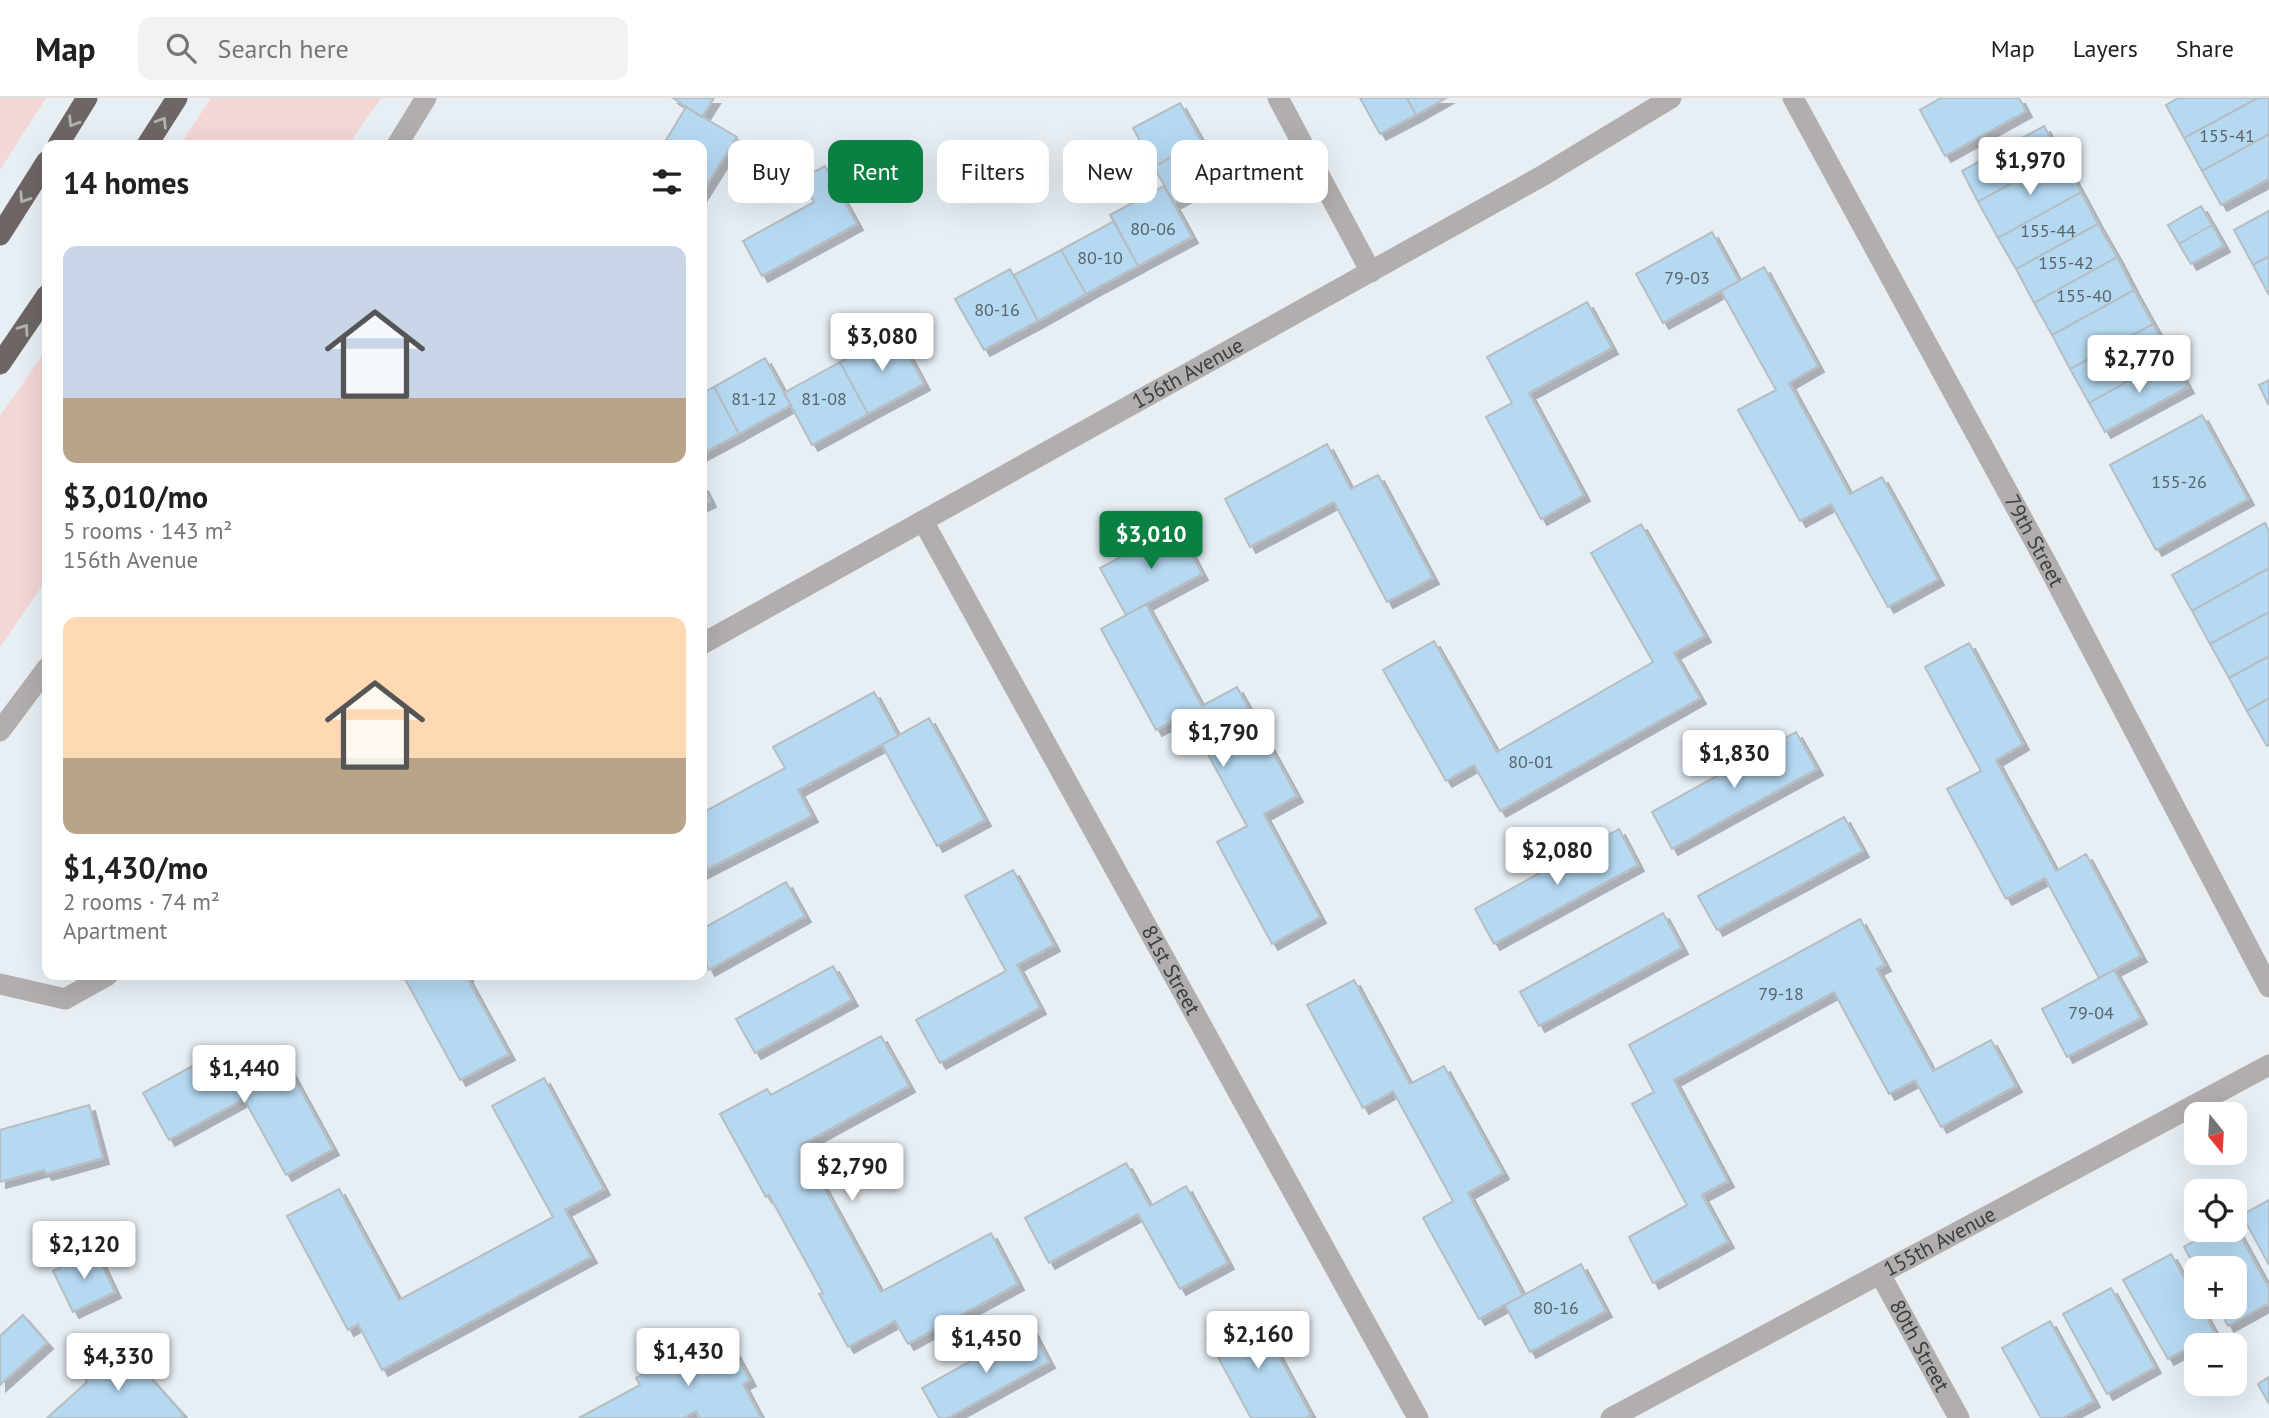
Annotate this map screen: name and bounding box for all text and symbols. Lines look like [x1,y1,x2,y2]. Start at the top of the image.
search box [138,17,628,80]
text: Map [35,27,96,70]
icon: search [162,29,200,67]
text: Search here [218,32,349,65]
text: Map [1991,33,2035,64]
text: Layers [2073,33,2138,64]
text: Share [2176,33,2234,64]
one-way arrow [68,114,81,127]
one-way arrow [154,116,167,129]
house number: 155-41 [2199,124,2255,147]
pin: $1,970 [1973,138,2087,197]
chip: Buy [728,140,814,203]
chip: Rent [828,140,923,203]
chip: Filters [937,140,1049,203]
chip: New [1063,140,1157,203]
chip: Apartment [1171,140,1328,203]
text: $1,970 [1994,145,2066,174]
text: 14 homes [63,163,189,202]
icon: filters [648,163,686,201]
one-way arrow [19,190,32,203]
house number: 80-06 [1130,217,1176,240]
house number: 155-44 [2020,219,2076,242]
house number: 80-10 [1077,246,1123,269]
house number: 155-42 [2038,251,2094,274]
house number: 79-03 [1664,266,1710,289]
house number: 155-40 [2056,284,2112,307]
icon: home [312,291,438,417]
house number: 80-16 [974,298,1020,321]
pin: $3,080 [825,314,939,373]
text: $3,080 [846,321,918,350]
one-way arrow [16,324,28,337]
street label: 156th Avenue [1127,331,1248,415]
pin: $2,770 [2082,336,2196,395]
text: $2,770 [2103,343,2175,372]
house number: 81-12 [731,387,777,410]
house number: 81-08 [801,387,847,410]
house number: 155-26 [2151,470,2207,493]
text: $3,010/mo [63,477,208,516]
street label: 79th Street [1999,490,2070,591]
pin: $3,010 [1094,512,1208,571]
text: 5 rooms · 143 m² [63,516,232,545]
text: $3,010 [1115,519,1187,548]
text: 156th Avenue [63,545,198,574]
icon: home [312,662,438,788]
pin: $1,790 [1166,710,1280,769]
text: $1,790 [1187,717,1259,746]
pin: $1,830 [1677,730,1791,790]
text: $1,830 [1698,738,1770,767]
house number: 80-01 [1508,750,1554,773]
pin: $2,080 [1500,828,1614,887]
text: $2,080 [1521,835,1593,864]
text: $1,430/mo [63,848,208,887]
text: 2 rooms · 74 m² [63,887,220,916]
text: Apartment [63,916,167,945]
street label: 81st Street [1136,920,1207,1019]
house number: 79-18 [1758,982,1804,1005]
house number: 79-04 [2068,1001,2114,1024]
pin: $1,440 [187,1046,301,1105]
text: $1,440 [208,1053,280,1082]
north arrow [2184,1102,2247,1166]
map controls [2184,1102,2247,1396]
pin: $2,790 [795,1144,909,1203]
text: $2,790 [816,1151,888,1180]
button: locate [2184,1179,2247,1242]
street label: 155th Avenue [1879,1200,2000,1282]
pin: $2,120 [27,1222,141,1281]
text: $2,120 [48,1229,120,1258]
button: + [2184,1256,2247,1319]
street label: 80th Street [1884,1295,1956,1396]
house number: 80-16 [1533,1296,1579,1319]
pin: $2,160 [1201,1312,1315,1371]
pin: $1,450 [929,1316,1043,1375]
text: $2,160 [1222,1319,1294,1348]
text: $1,450 [950,1323,1022,1352]
pin: $1,430 [631,1328,745,1388]
button: − [2184,1333,2247,1396]
pin: $4,330 [61,1334,175,1393]
text: $1,430 [652,1336,724,1365]
text: $4,330 [82,1341,154,1370]

